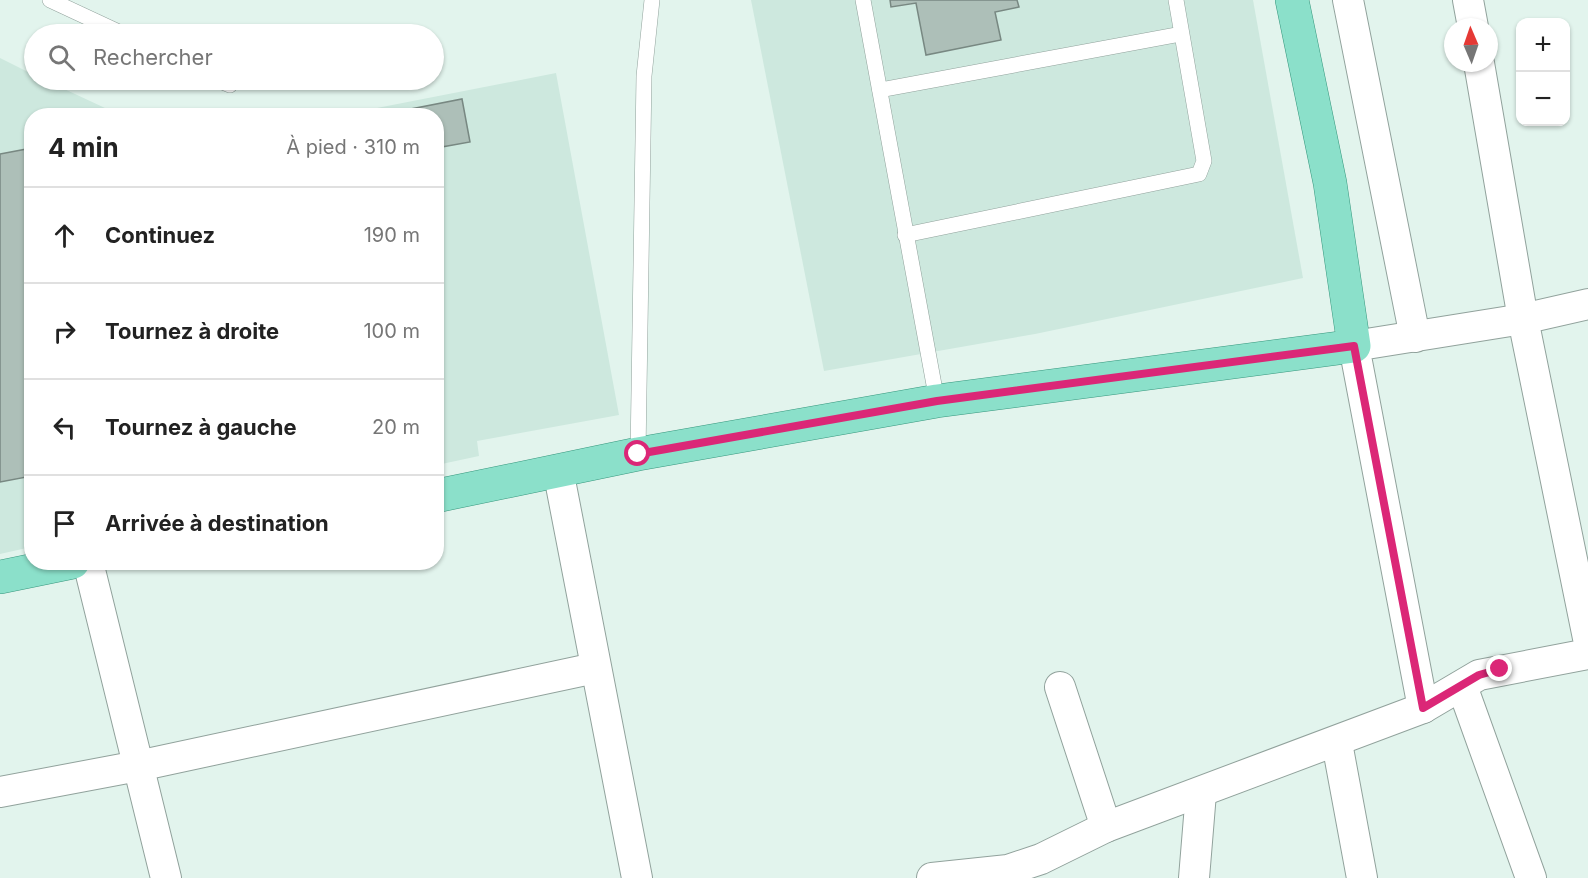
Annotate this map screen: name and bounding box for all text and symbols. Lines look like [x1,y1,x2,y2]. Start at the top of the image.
north arrow [1444,18,1498,72]
map controls [1516,18,1570,126]
button: + [1516,18,1570,72]
search box [24,24,444,90]
icon: search [45,41,78,74]
text: Rechercher [93,44,213,70]
button: − [1516,72,1570,126]
text: 4 min [48,132,119,163]
text: À pied · 310 m [286,135,420,159]
icon: ahead [48,219,81,252]
text: Continuez [105,222,215,248]
text: 190 m [364,223,420,247]
icon: right [48,315,81,348]
text: Tournez à droite [105,318,279,344]
text: 100 m [363,319,420,343]
icon: left [48,411,81,444]
text: Tournez à gauche [105,414,297,440]
text: 20 m [372,415,420,439]
route start [624,440,650,466]
icon: arrive [48,507,81,540]
text: Arrivée à destination [105,510,329,536]
route end [1486,655,1512,681]

